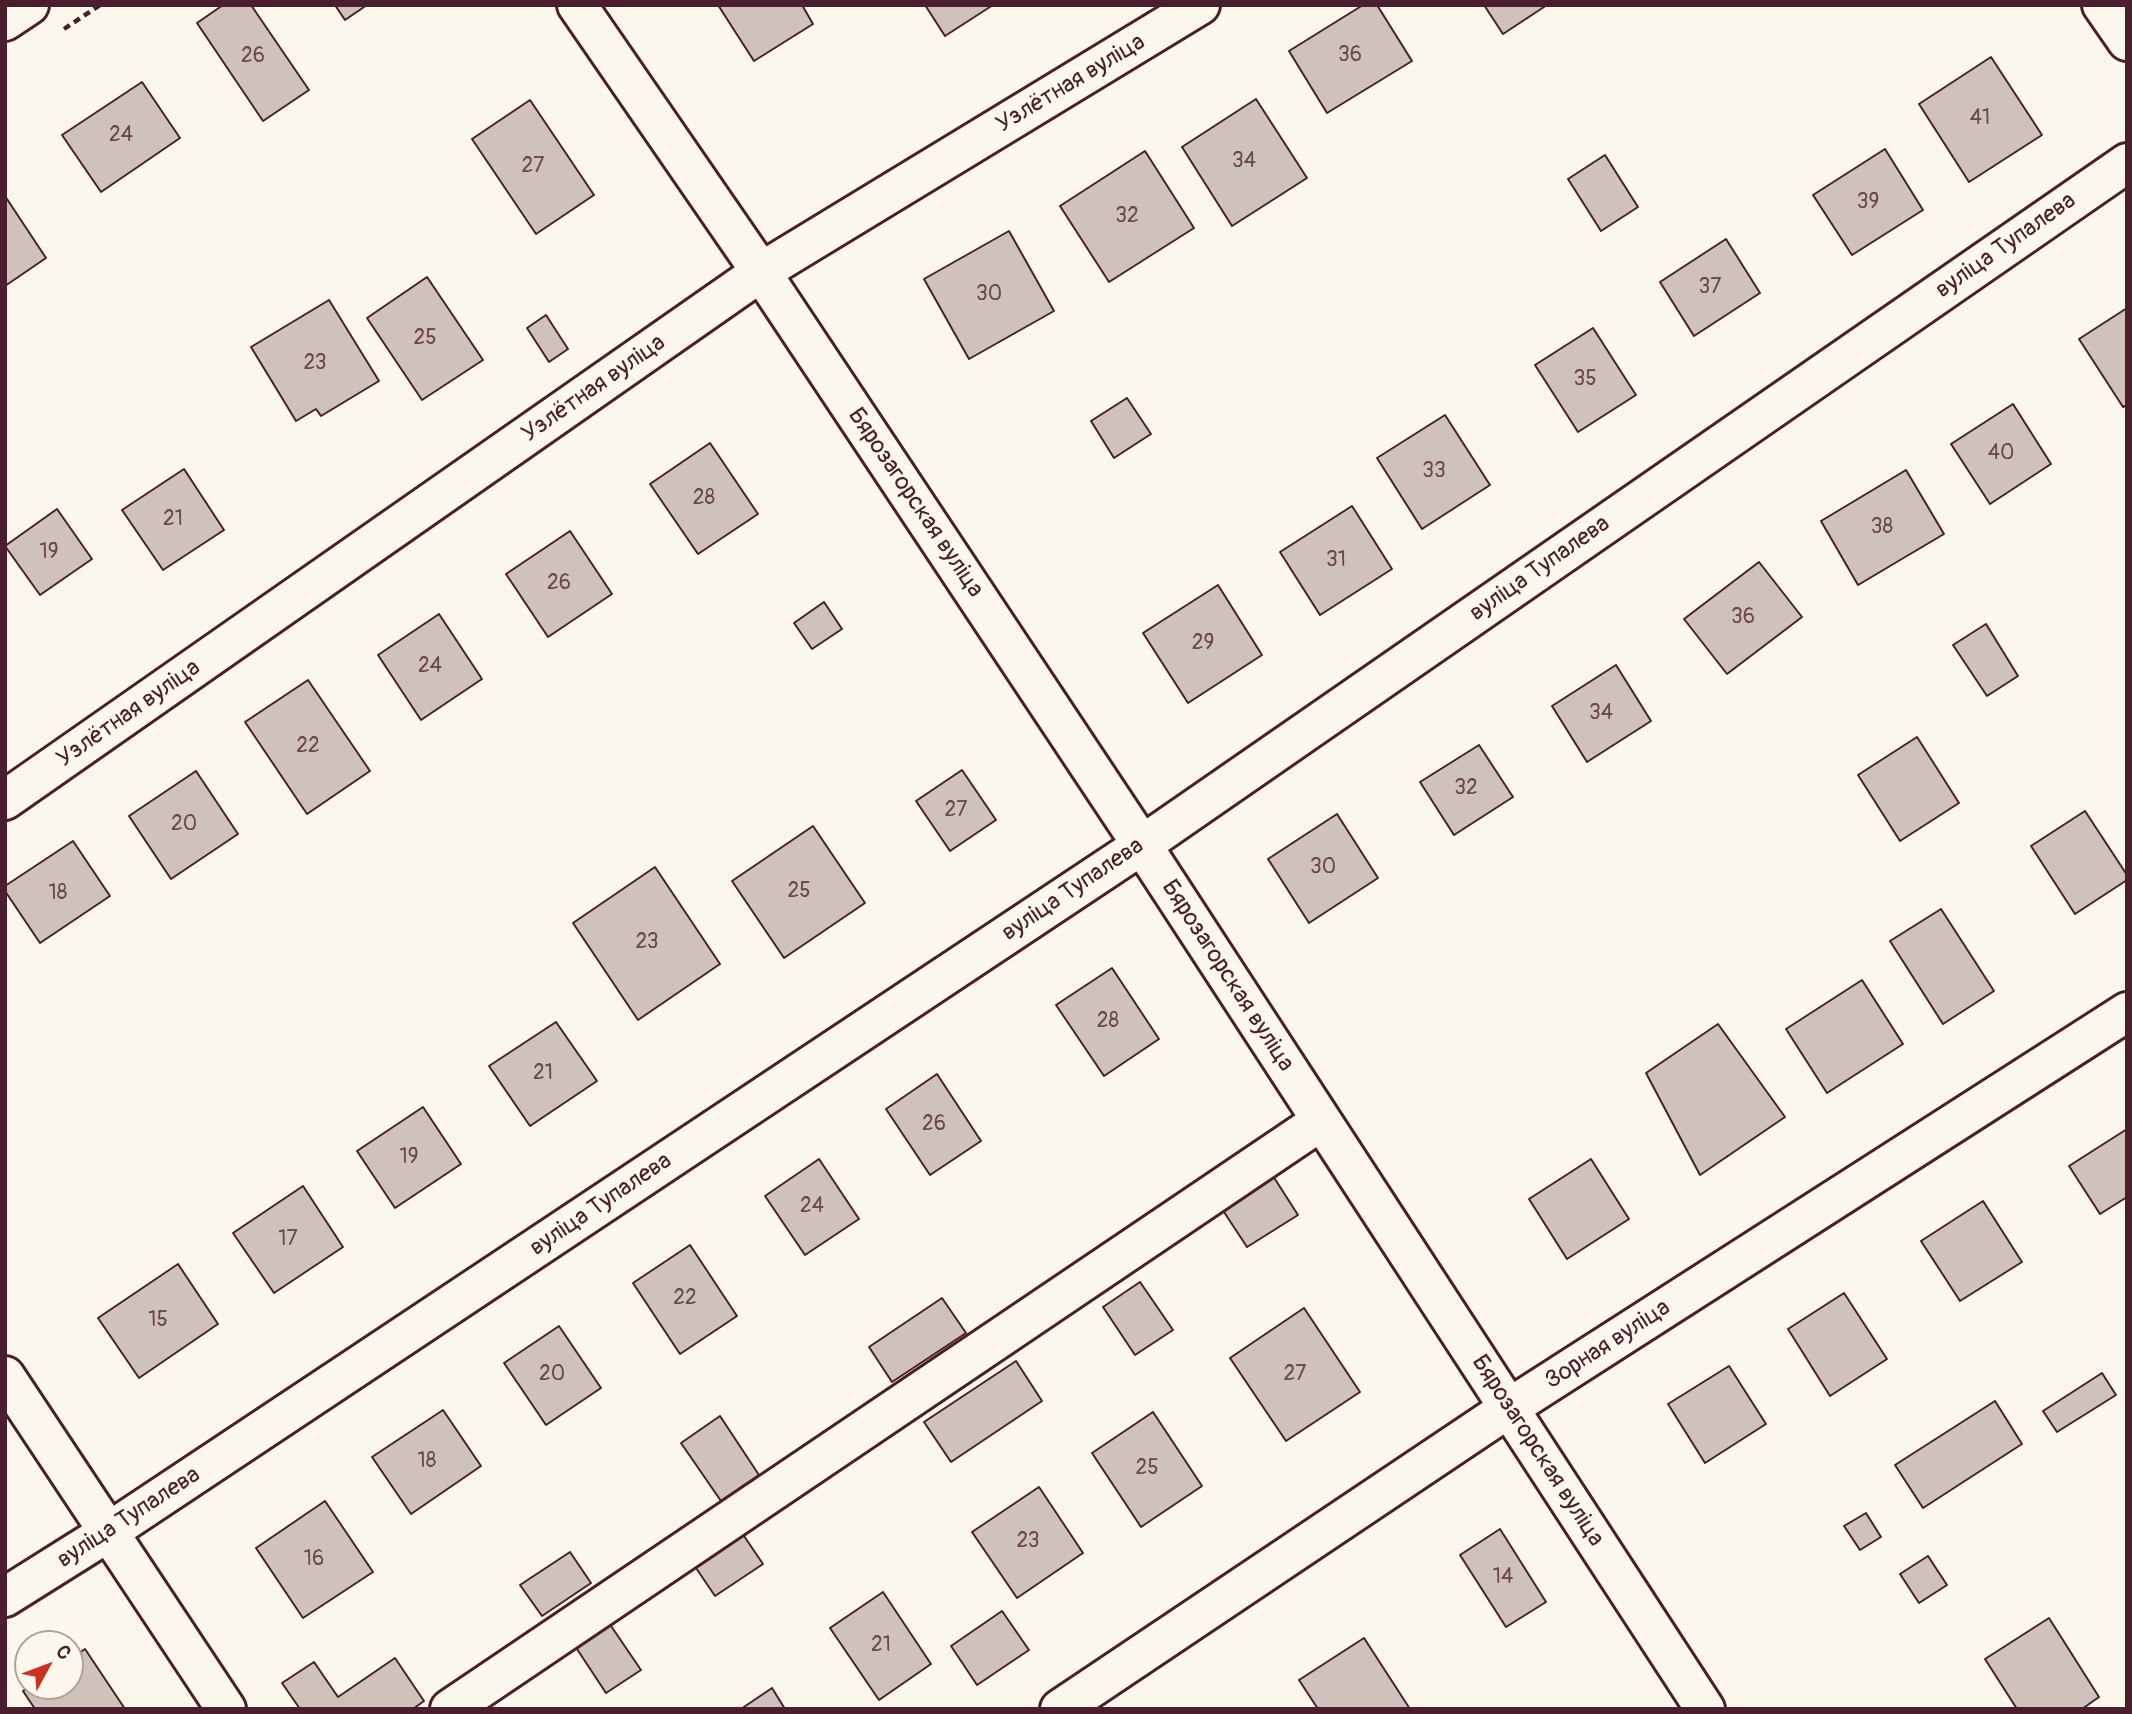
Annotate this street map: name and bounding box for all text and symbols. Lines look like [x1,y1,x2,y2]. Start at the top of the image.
street label: Узлётная вуліца [991,28,1151,140]
house number: 36 [1338,43,1362,69]
house number: 26 [241,44,265,70]
house number: 41 [1970,106,1990,132]
house number: 24 [109,123,133,149]
house number: 34 [1232,149,1256,175]
house number: 27 [522,154,544,180]
street label: вуліца Тупалева [1930,187,2082,305]
house number: 39 [1857,190,1879,216]
house number: 32 [1115,204,1139,230]
house number: 37 [1699,275,1721,301]
house number: 30 [976,282,1002,308]
house number: 25 [413,326,437,352]
street label: Узлётная вуліца [517,329,671,449]
house number: 23 [304,351,326,377]
house number: 35 [1573,367,1597,393]
street label: Бярозагорская вуліца [841,403,989,603]
house number: 40 [1988,441,2014,467]
house number: 33 [1422,459,1446,485]
house number: 28 [693,486,715,512]
house number: 21 [163,507,183,533]
street label: вуліца Тупалева [1464,510,1616,628]
house number: 38 [1871,515,1893,541]
house number: 19 [39,540,59,566]
house number: 31 [1326,548,1346,574]
house number: 26 [547,571,571,597]
house number: 36 [1731,605,1755,631]
house number: 29 [1192,631,1214,657]
street label: Узлётная вуліца [52,654,206,774]
house number: 24 [418,654,442,680]
house number: 34 [1589,701,1613,727]
house number: 22 [296,734,320,760]
house number: 32 [1454,776,1478,802]
house number: 27 [945,798,967,824]
house number: 20 [171,812,197,838]
street label: вуліца Тупалева [997,832,1149,948]
house number: 30 [1310,855,1336,881]
street label: Бярозагорская вуліца [1154,875,1300,1077]
house number: 25 [787,879,811,905]
house number: 18 [49,881,67,907]
house number: 23 [636,930,658,956]
house number: 28 [1097,1009,1119,1035]
house number: 21 [533,1061,553,1087]
house number: 26 [922,1112,946,1138]
house number: 19 [399,1145,419,1171]
street label: вуліца Тупалева [525,1147,677,1263]
house number: 24 [800,1194,824,1220]
house number: 17 [278,1227,298,1253]
house number: 22 [673,1286,697,1312]
street label: Зорная вуліца [1540,1294,1676,1396]
house number: 15 [148,1308,168,1334]
street label: Бярозагорская вуліца [1464,1350,1610,1552]
house number: 20 [539,1362,565,1388]
house number: 27 [1284,1362,1306,1388]
house number: 18 [418,1449,436,1475]
house number: 25 [1135,1456,1159,1482]
street label: вуліца Тупалева [52,1461,206,1575]
house number: 23 [1017,1529,1039,1555]
house number: 16 [304,1547,324,1573]
house number: 14 [1493,1565,1513,1591]
north arrow [14,1630,84,1700]
house number: 21 [871,1633,891,1659]
text: С [50,1640,76,1665]

